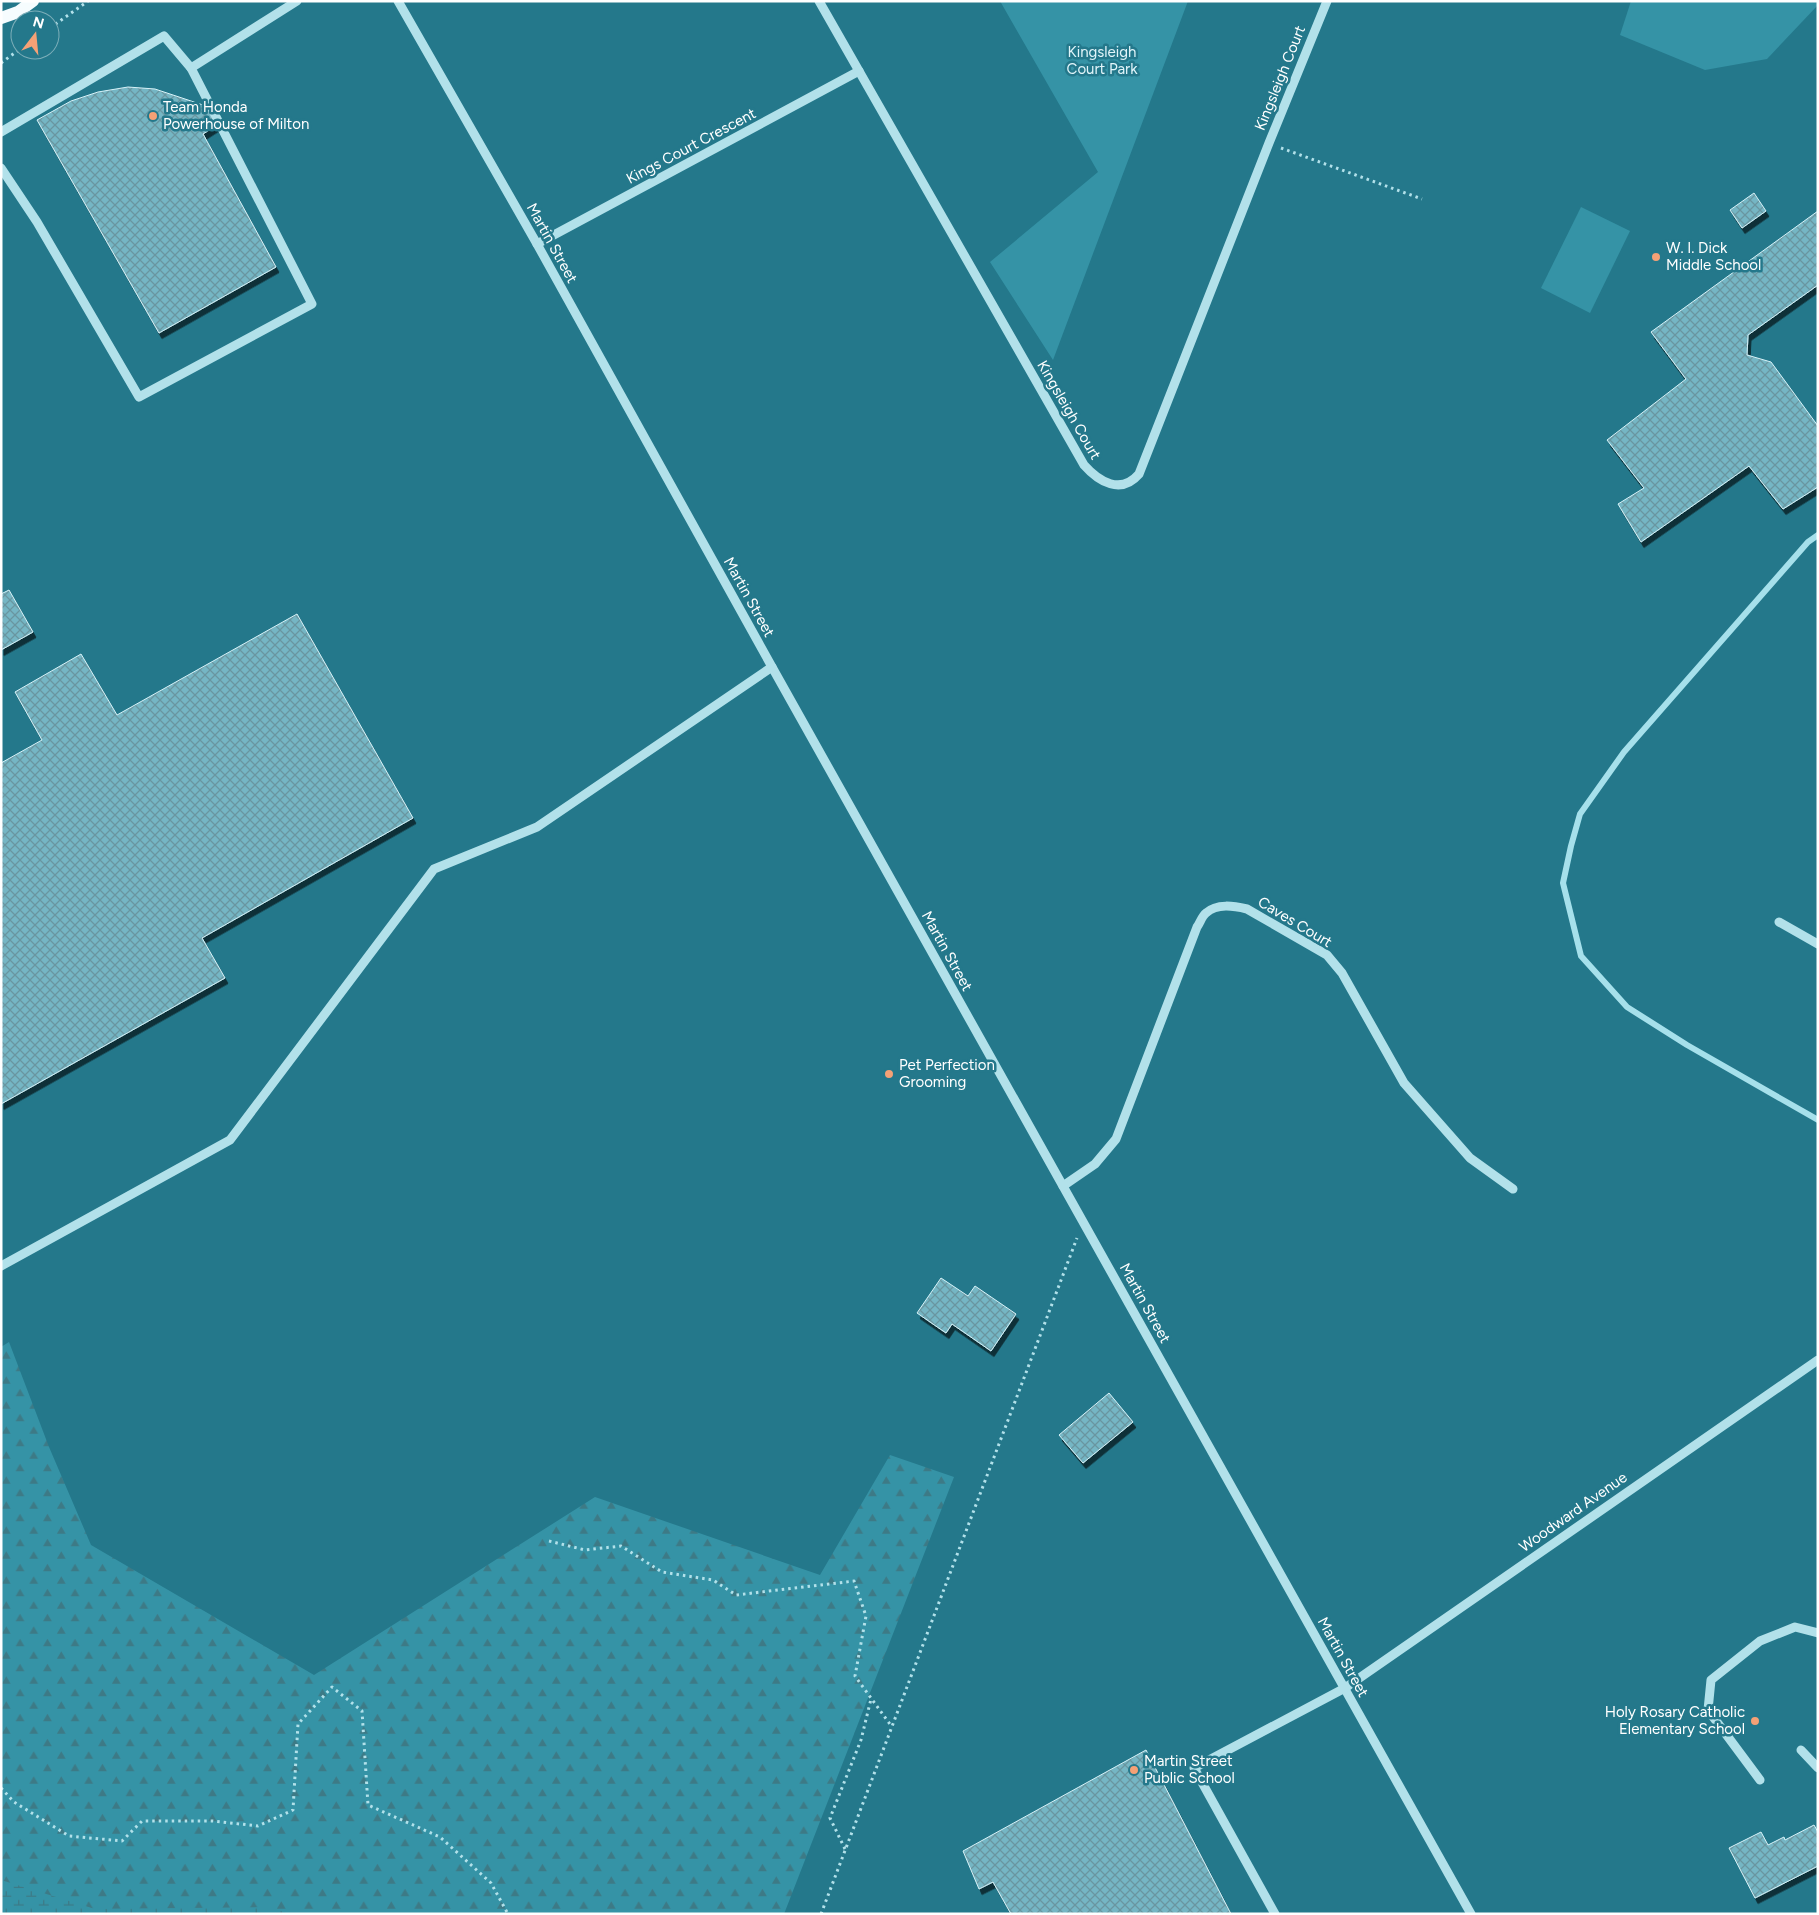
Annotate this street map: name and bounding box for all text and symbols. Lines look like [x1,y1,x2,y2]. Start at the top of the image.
north arrow [10,10,60,60]
text: N [31,13,46,33]
street label: Kingsleigh Court [1251,23,1309,133]
park label: Kingsleigh Court Park [1067,43,1138,78]
place label: Team Honda Powerhouse of Milton [163,98,309,133]
street label: Kings Court Crescent [623,104,759,188]
marker: Team Honda Powerhouse of Milton [147,110,159,122]
street label: Martin Street [523,200,582,286]
place label: W. I. Dick Middle School [1666,239,1761,274]
marker: W. I. Dick Middle School [1650,251,1662,263]
street label: Kingsleigh Court [1033,357,1105,463]
street label: Martin Street [720,554,779,640]
street label: Caves Court [1255,893,1336,951]
street label: Martin Street [918,908,977,994]
place label: Pet Perfection Grooming [899,1056,995,1091]
marker: Pet Perfection Grooming [883,1068,895,1080]
street label: Martin Street [1116,1260,1175,1346]
street label: Woodward Avenue [1516,1468,1630,1556]
street label: Martin Street [1314,1614,1373,1700]
place label: Holy Rosary Catholic Elementary School [1605,1703,1745,1738]
marker: Holy Rosary Catholic Elementary School [1749,1715,1761,1727]
place label: Martin Street Public School [1144,1752,1235,1787]
marker: Martin Street Public School [1128,1764,1140,1776]

